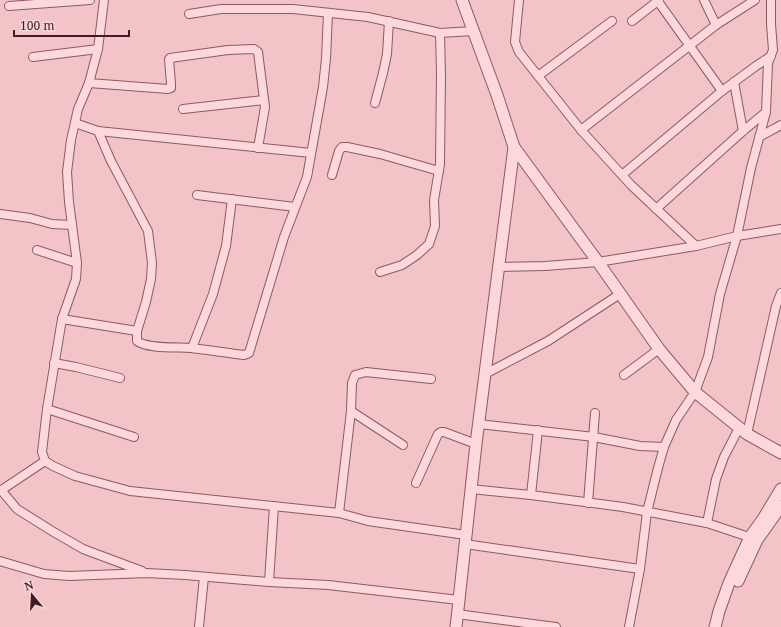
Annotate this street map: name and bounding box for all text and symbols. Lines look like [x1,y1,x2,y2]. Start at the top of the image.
scale bar [14,12,129,38]
text: 100 m [20,17,55,34]
north arrow [12,575,52,615]
text: N [22,576,36,593]

